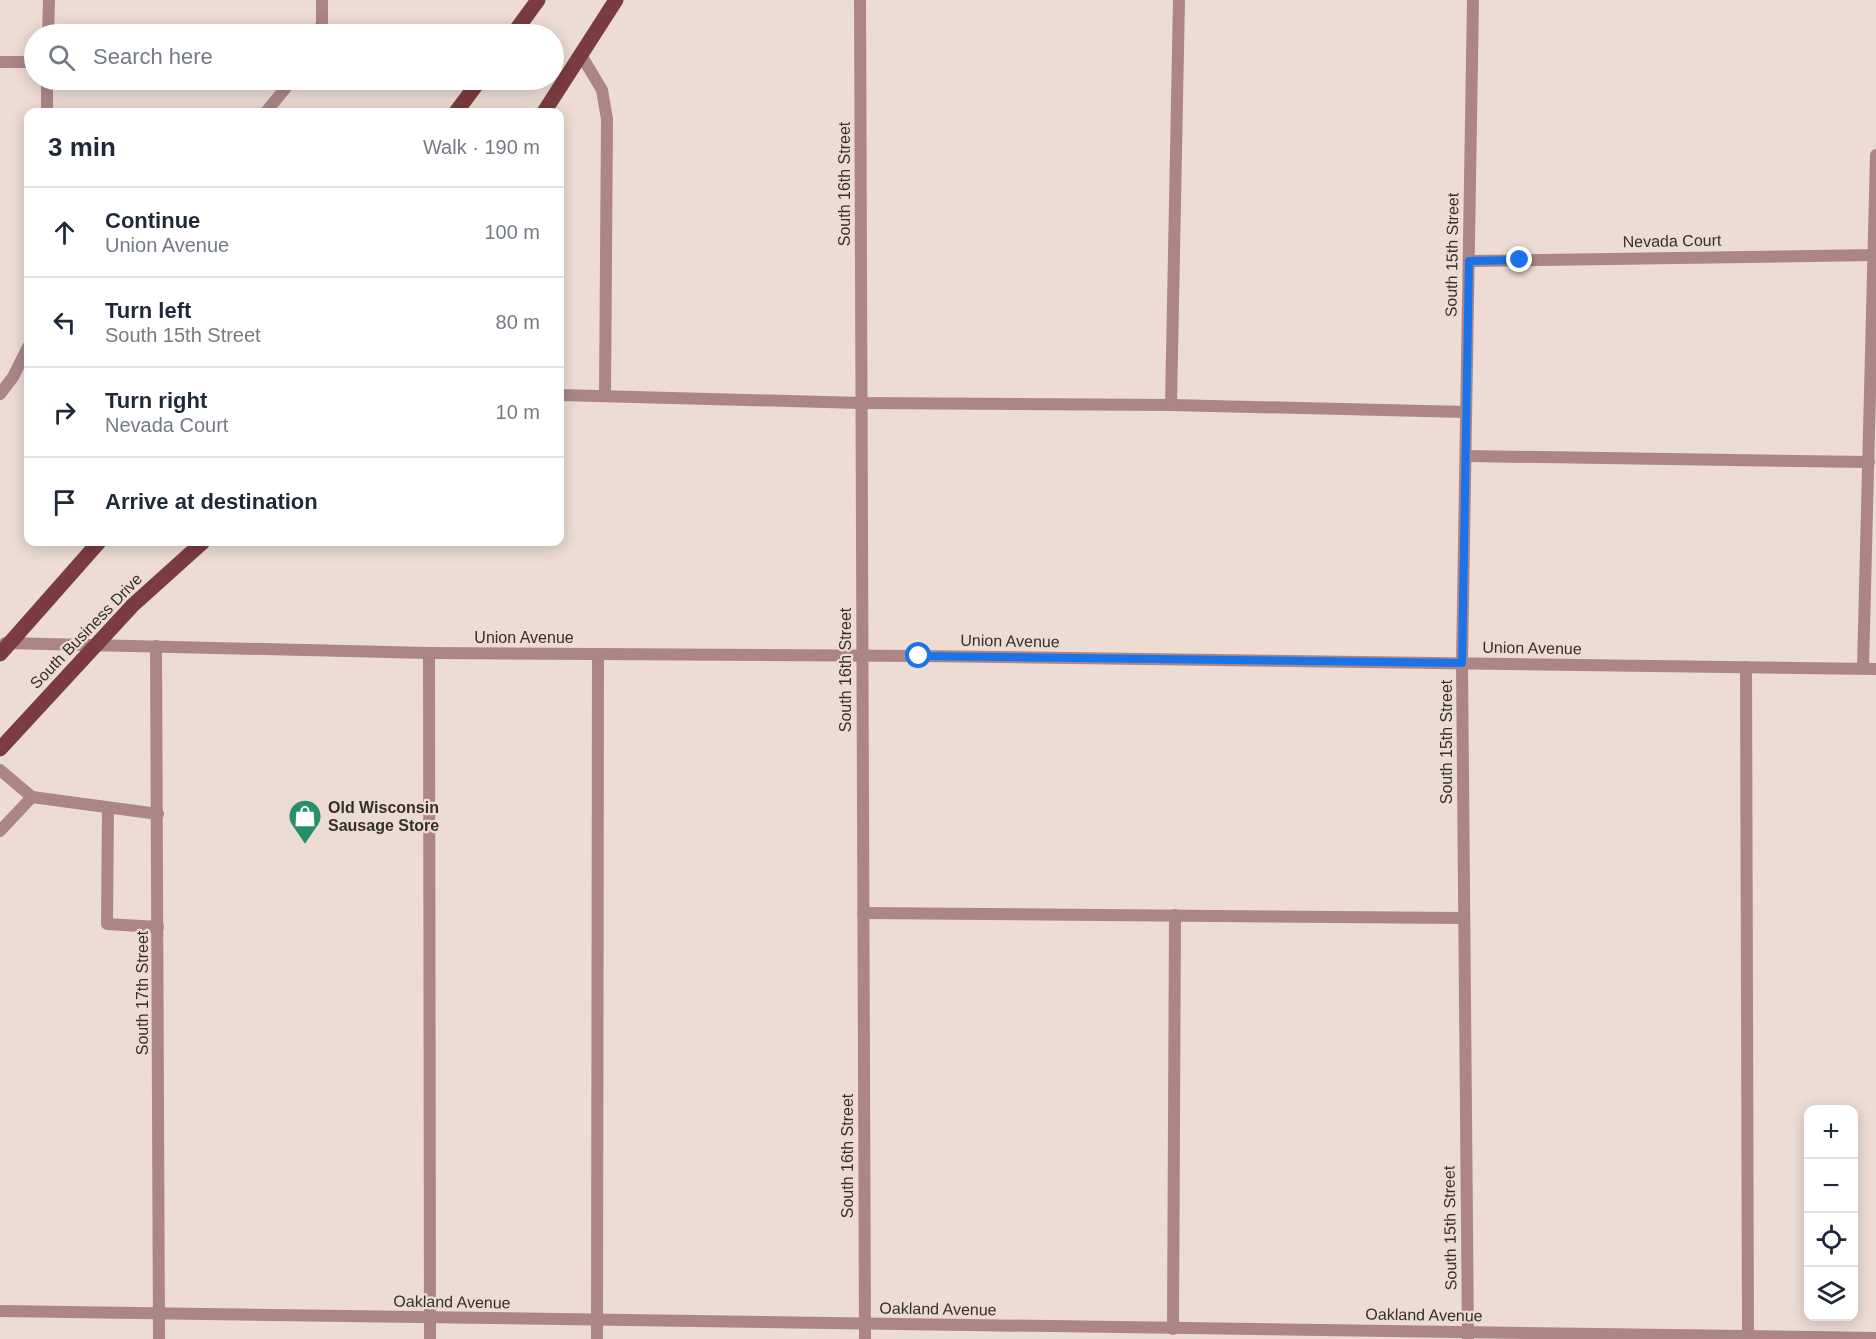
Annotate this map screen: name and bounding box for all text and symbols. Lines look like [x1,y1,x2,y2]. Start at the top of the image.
search box [24,24,564,90]
icon: search [45,41,78,74]
text: Search here [93,44,213,69]
street label: South 16th Street [836,121,853,246]
text: 3 min [48,132,116,162]
text: Walk · 190 m [423,136,540,158]
street label: South 15th Street [1442,192,1462,317]
text: Continue [105,208,200,233]
icon: ahead [48,216,81,249]
text: 100 m [484,221,540,243]
street label: Nevada Court [1622,232,1722,250]
text: Union Avenue [105,234,229,256]
route end [1506,246,1532,272]
text: Turn left [105,298,191,323]
icon: left [48,306,81,339]
text: 80 m [496,311,540,333]
text: South 15th Street [105,324,261,346]
text: Turn right [105,388,207,413]
icon: right [48,396,81,429]
text: 10 m [496,401,540,423]
text: Nevada Court [105,414,228,436]
icon: arrive [48,486,81,519]
text: Arrive at destination [105,489,318,514]
street label: South Business Drive [27,570,145,692]
street label: South 16th Street [837,607,854,732]
street label: Union Avenue [474,629,574,646]
street label: Union Avenue [960,632,1060,650]
street label: Union Avenue [1482,639,1582,657]
route start [905,642,931,668]
street label: South 15th Street [1438,679,1455,804]
shop icon: Old Wisconsin Sausage Store [287,798,323,845]
place label: Old Wisconsin Sausage Store [328,799,439,834]
street label: South 17th Street [134,930,151,1055]
street label: South 16th Street [839,1093,856,1218]
map controls [1804,1105,1858,1321]
button: + [1804,1105,1858,1159]
button: − [1804,1159,1858,1213]
street label: South 15th Street [1440,1165,1460,1290]
button: locate [1804,1213,1858,1267]
button: layers [1804,1267,1858,1321]
street label: Oakland Avenue [393,1292,511,1312]
street label: Oakland Avenue [879,1299,997,1319]
street label: Oakland Avenue [1365,1305,1483,1325]

